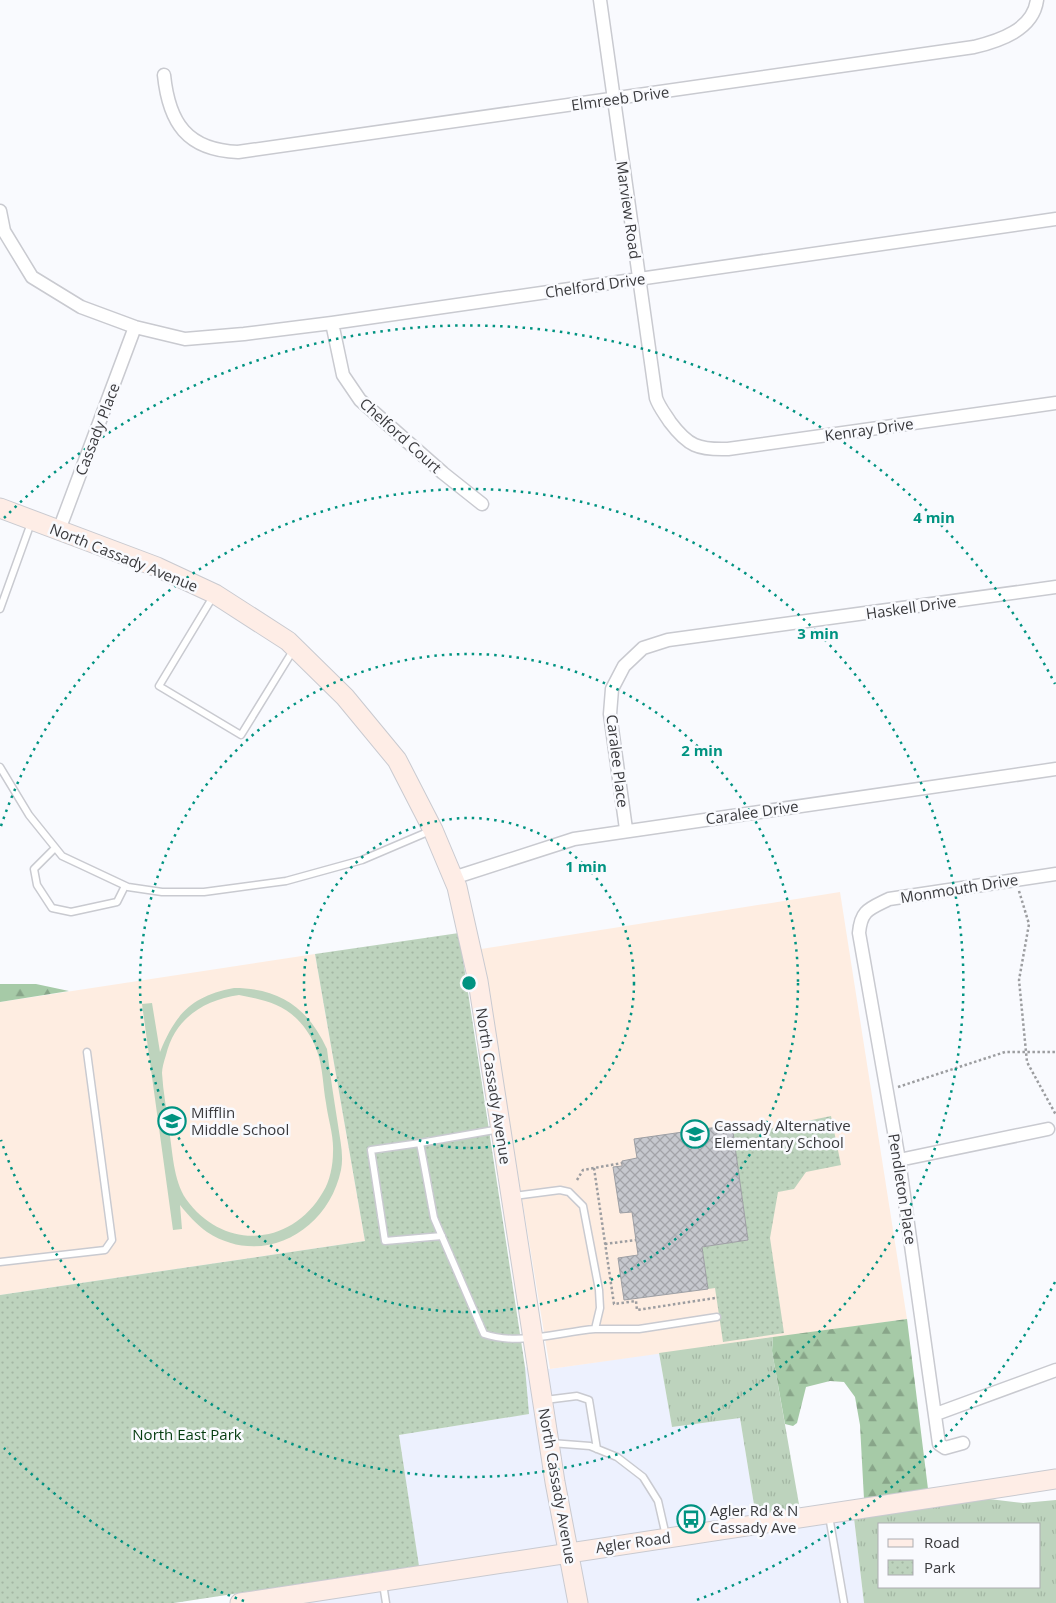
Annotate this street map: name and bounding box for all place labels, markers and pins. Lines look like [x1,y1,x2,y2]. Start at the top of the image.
centre of rings [460,974,478,992]
place label: Mifflin Middle School [191,1102,289,1139]
school or university icon: Mifflin Middle School [157,1106,187,1136]
place label: Cassady Alternative Elementary School [714,1115,851,1152]
school or university icon: Cassady Alternative Elementary School [680,1119,710,1149]
place label: Agler Rd & N Cassady Ave [710,1500,798,1537]
bus stop icon: Agler Rd & N Cassady Ave [676,1504,706,1534]

